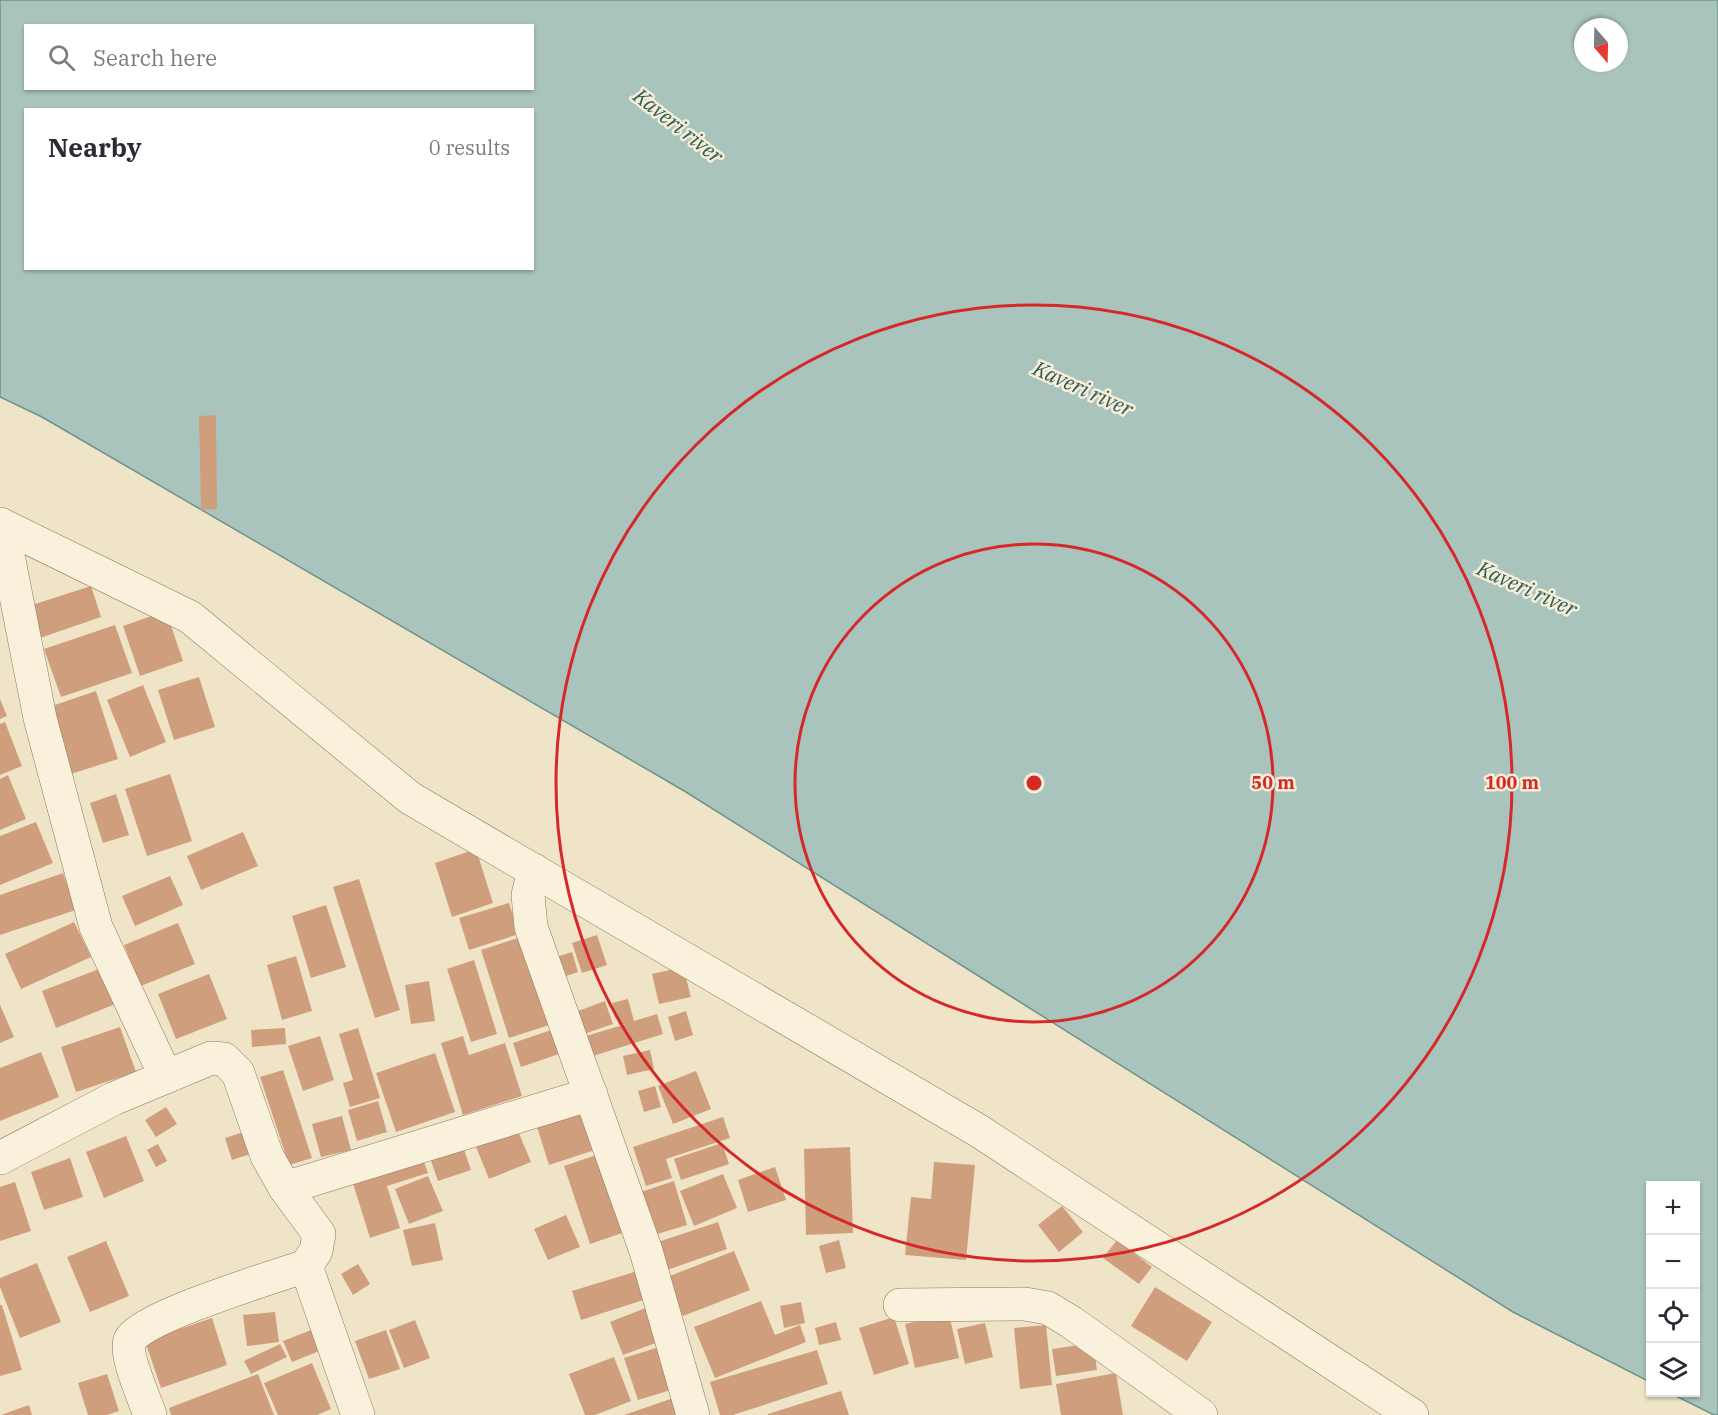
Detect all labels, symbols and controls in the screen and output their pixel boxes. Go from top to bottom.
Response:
north arrow [1574,18,1628,72]
search box [24,24,534,90]
icon: search [45,41,78,74]
text: Search here [93,43,217,72]
water label: Kaveri river [627,81,730,170]
text: Nearby [48,130,142,164]
text: 0 results [429,134,510,161]
water label: Kaveri river [1028,353,1138,423]
water label: Kaveri river [1472,553,1582,623]
text: 50 m [1251,771,1295,794]
text: 100 m [1485,771,1540,794]
centre of rings [1024,773,1044,793]
map controls [1646,1181,1700,1397]
button: + [1646,1181,1700,1235]
button: − [1646,1235,1700,1289]
button: locate [1646,1289,1700,1343]
button: layers [1646,1343,1700,1397]

